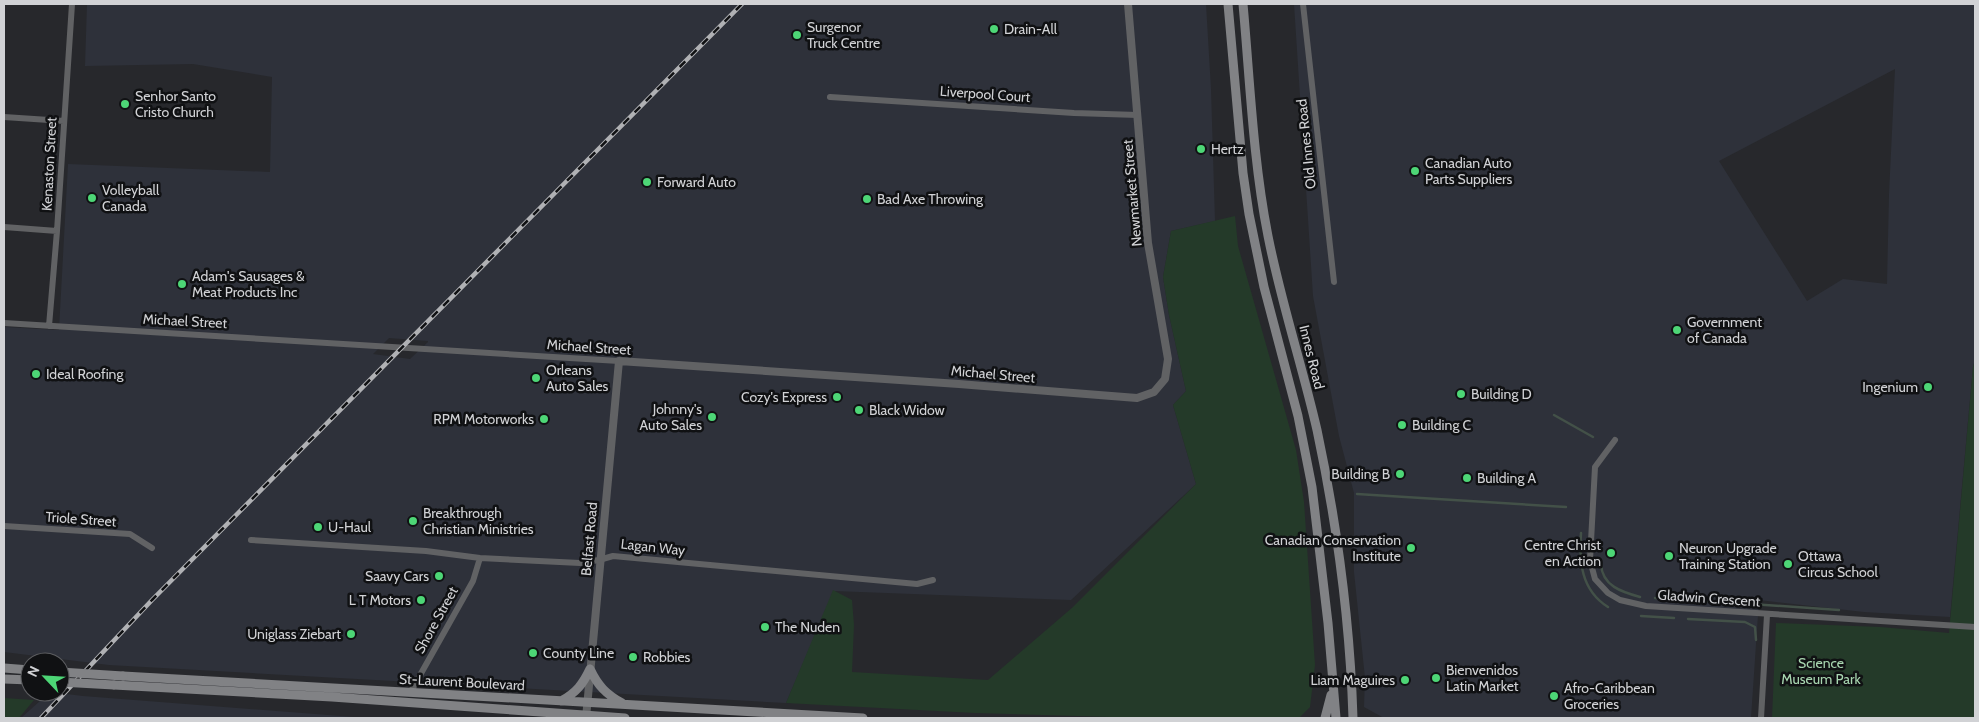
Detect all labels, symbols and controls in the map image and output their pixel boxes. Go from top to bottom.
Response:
place label: Surgenor Truck Centre [807,18,880,52]
place label: Drain-All [1004,20,1058,38]
marker: Drain-All [988,23,1000,35]
marker: Surgenor Truck Centre [791,29,803,41]
street label: Liverpool Court [939,82,1031,106]
place label: Senhor Santo Cristo Church [135,87,216,121]
marker: Senhor Santo Cristo Church [119,98,131,110]
street label: Old Innes Road [1292,98,1320,190]
street label: Kenaston Street [38,116,60,212]
street label: Newmarket Street [1118,138,1146,247]
place label: Hertz [1211,140,1244,158]
marker: Hertz [1195,143,1207,155]
place label: Canadian Auto Parts Suppliers [1425,154,1513,188]
marker: Canadian Auto Parts Suppliers [1409,165,1421,177]
place label: Forward Auto [657,173,736,191]
marker: Forward Auto [641,176,653,188]
place label: Volleyball Canada [102,181,160,215]
place label: Bad Axe Throwing [877,190,984,208]
marker: Volleyball Canada [86,192,98,204]
marker: Bad Axe Throwing [861,193,873,205]
place label: Adam's Sausages & Meat Products Inc [192,267,305,301]
marker: Adam's Sausages & Meat Products Inc [176,278,188,290]
street label: Michael Street [142,310,228,332]
place label: Government of Canada [1687,313,1762,347]
street label: Innes Road [1295,323,1329,391]
marker: Government of Canada [1671,324,1683,336]
street label: Michael Street [546,335,632,359]
place label: Orleans Auto Sales [546,361,609,395]
street label: Michael Street [950,361,1036,387]
place label: Ideal Roofing [46,365,124,383]
marker: Ideal Roofing [30,368,42,380]
marker: Orleans Auto Sales [530,372,542,384]
place label: Ingenium [1862,378,1918,396]
marker: Ingenium [1922,381,1934,393]
place label: Building D [1471,385,1532,403]
place label: Cozy's Express [741,388,827,406]
marker: Building D [1455,388,1467,400]
marker: Cozy's Express [831,391,843,403]
place label: Johnny's Auto Sales [640,400,702,434]
place label: Black Widow [869,401,945,419]
marker: Black Widow [853,404,865,416]
place label: RPM Motorworks [433,410,534,428]
marker: Johnny's Auto Sales [706,411,718,423]
marker: RPM Motorworks [538,413,550,425]
place label: Building C [1412,416,1472,434]
marker: Building C [1396,419,1408,431]
place label: Building B [1331,465,1390,483]
marker: Building B [1394,468,1406,480]
place label: Building A [1477,469,1537,487]
marker: Building A [1461,472,1473,484]
street label: Belfast Road [577,501,601,577]
place label: Breakthrough Christian Ministries [423,504,534,538]
street label: Triole Street [45,508,117,530]
marker: Breakthrough Christian Ministries [407,515,419,527]
place label: U-Haul [328,518,372,536]
marker: U-Haul [312,521,324,533]
place label: Canadian Conservation Institute [1265,531,1401,565]
street label: Lagan Way [620,535,686,559]
place label: Centre Christ en Action [1524,536,1601,570]
place label: Neuron Upgrade Training Station [1679,539,1777,573]
marker: Canadian Conservation Institute [1405,542,1417,554]
marker: Centre Christ en Action [1605,547,1617,559]
place label: Ottawa Circus School [1798,547,1878,581]
marker: Neuron Upgrade Training Station [1663,550,1675,562]
marker: Ottawa Circus School [1782,558,1794,570]
place label: Saavy Cars [365,567,429,585]
marker: Saavy Cars [433,570,445,582]
street label: Shore Street [410,583,462,657]
street label: Gladwin Crescent [1657,585,1761,611]
place label: L T Motors [349,591,411,609]
marker: L T Motors [415,594,427,606]
place label: The Nuden [775,618,840,636]
marker: The Nuden [759,621,771,633]
place label: Uniglass Ziebart [247,625,341,643]
marker: Uniglass Ziebart [345,628,357,640]
place label: County Line [543,644,614,662]
marker: County Line [527,647,539,659]
place label: Robbies [643,648,691,666]
marker: Robbies [627,651,639,663]
north arrow [20,652,70,702]
park label: Science Museum Park [1781,654,1861,688]
place label: Bienvenidos Latin Market [1446,661,1519,695]
text: N [23,663,43,680]
street label: St-Laurent Boulevard [399,670,525,694]
place label: Liam Maguires [1310,671,1395,689]
marker: Bienvenidos Latin Market [1430,672,1442,684]
marker: Liam Maguires [1399,674,1411,686]
place label: Afro-Caribbean Groceries [1564,679,1655,713]
marker: Afro-Caribbean Groceries [1548,690,1560,702]

